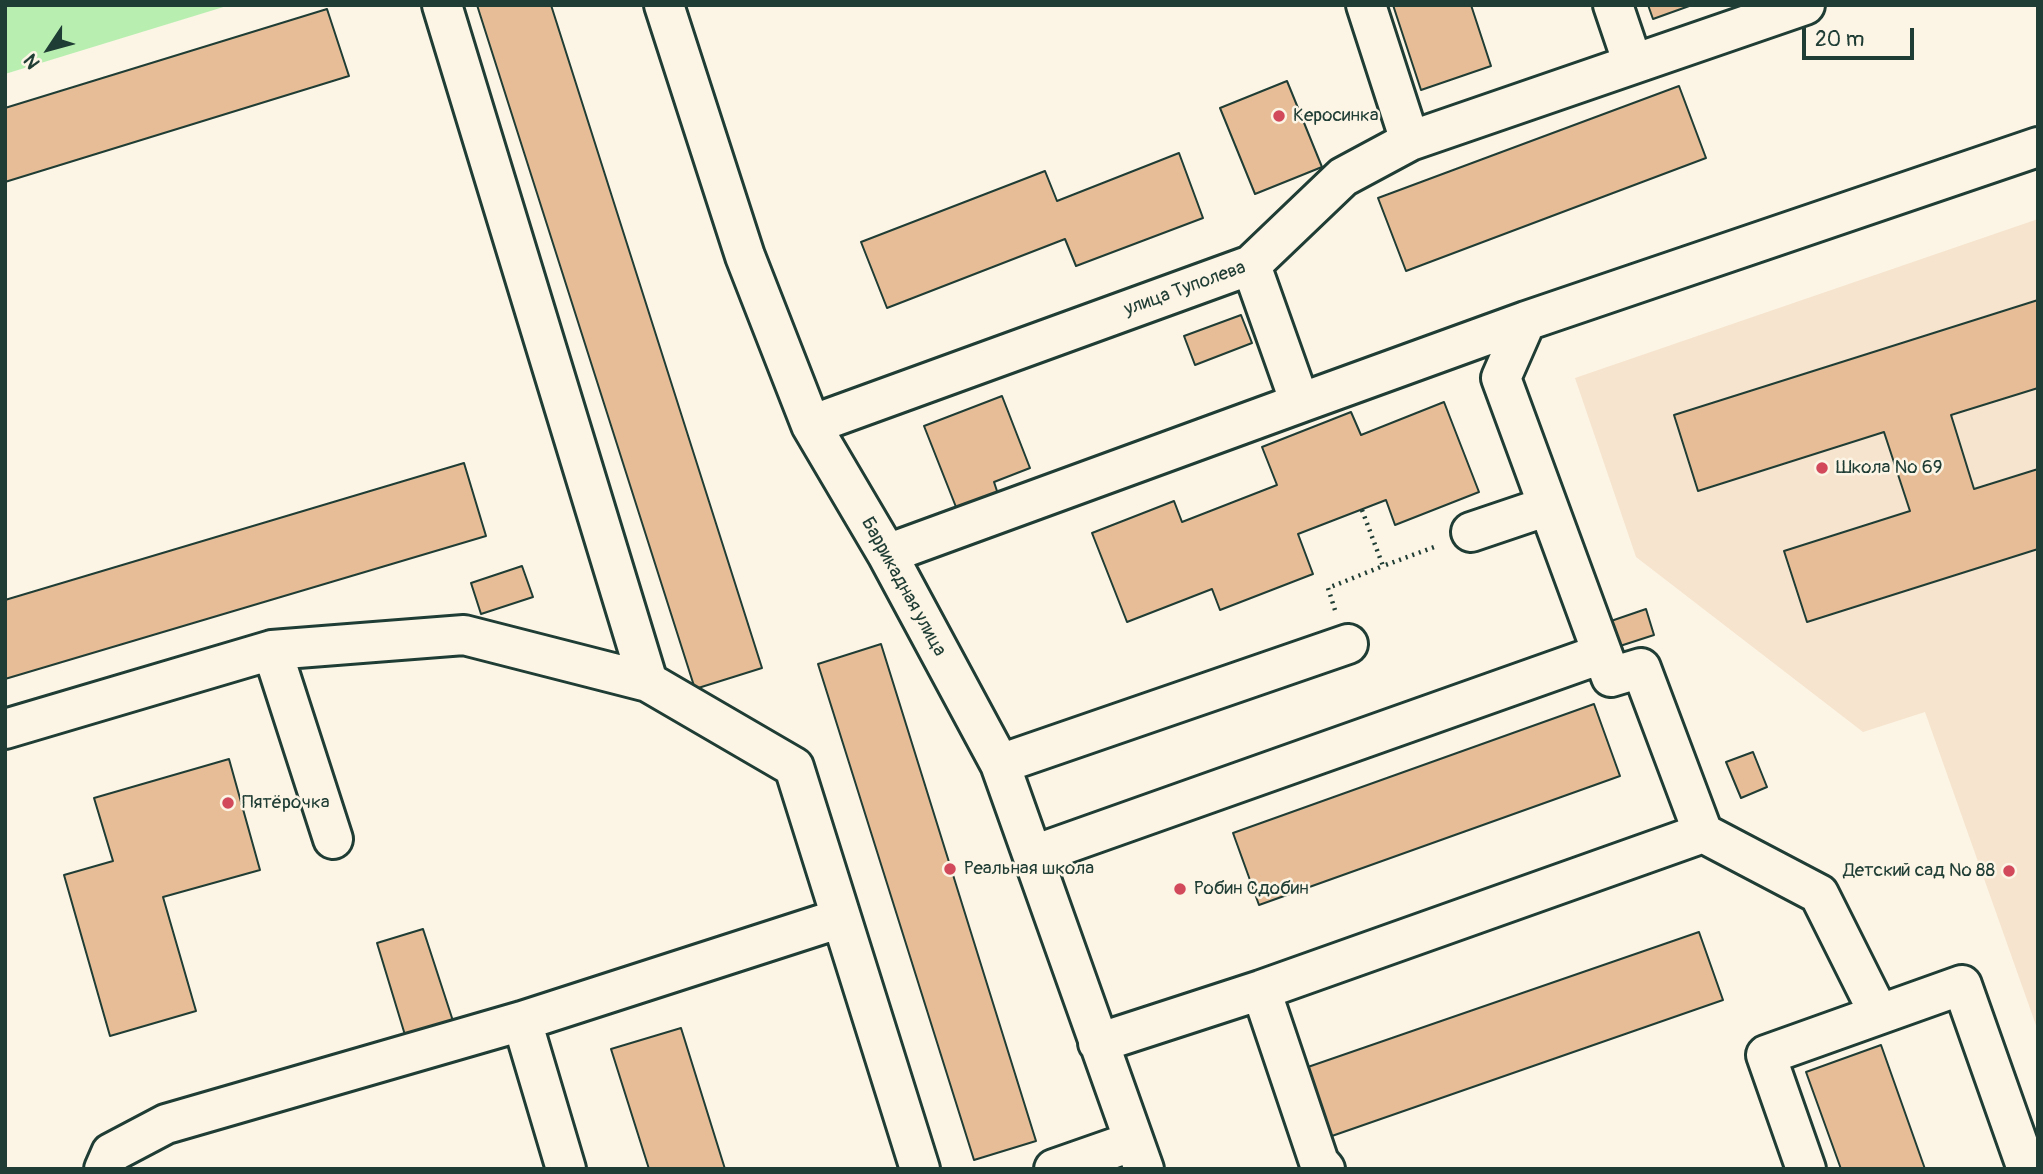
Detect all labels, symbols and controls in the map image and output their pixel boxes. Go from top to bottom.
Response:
north arrow [14,14,84,84]
scale bar [1805,14,1917,58]
text: 20 m [1815,26,1864,53]
text: N [19,49,46,74]
place label: Керосинка [1293,105,1379,127]
marker: Керосинка [1271,108,1287,124]
street label: улица Туполева [1121,256,1249,322]
place label: Школа № 69 [1836,457,1943,479]
marker: Школа № 69 [1814,460,1830,476]
street label: Баррикадная улица [855,514,951,660]
place label: Пятёрочка [242,792,330,814]
marker: Пятёрочка [220,795,236,811]
place label: Реальная школа [964,858,1094,880]
place label: Детский сад № 88 [1843,860,1995,882]
marker: Реальная школа [942,861,958,877]
marker: Детский сад № 88 [2001,863,2017,879]
place label: Робин Сдобин [1194,878,1309,900]
marker: Робин Сдобин [1172,881,1188,897]

